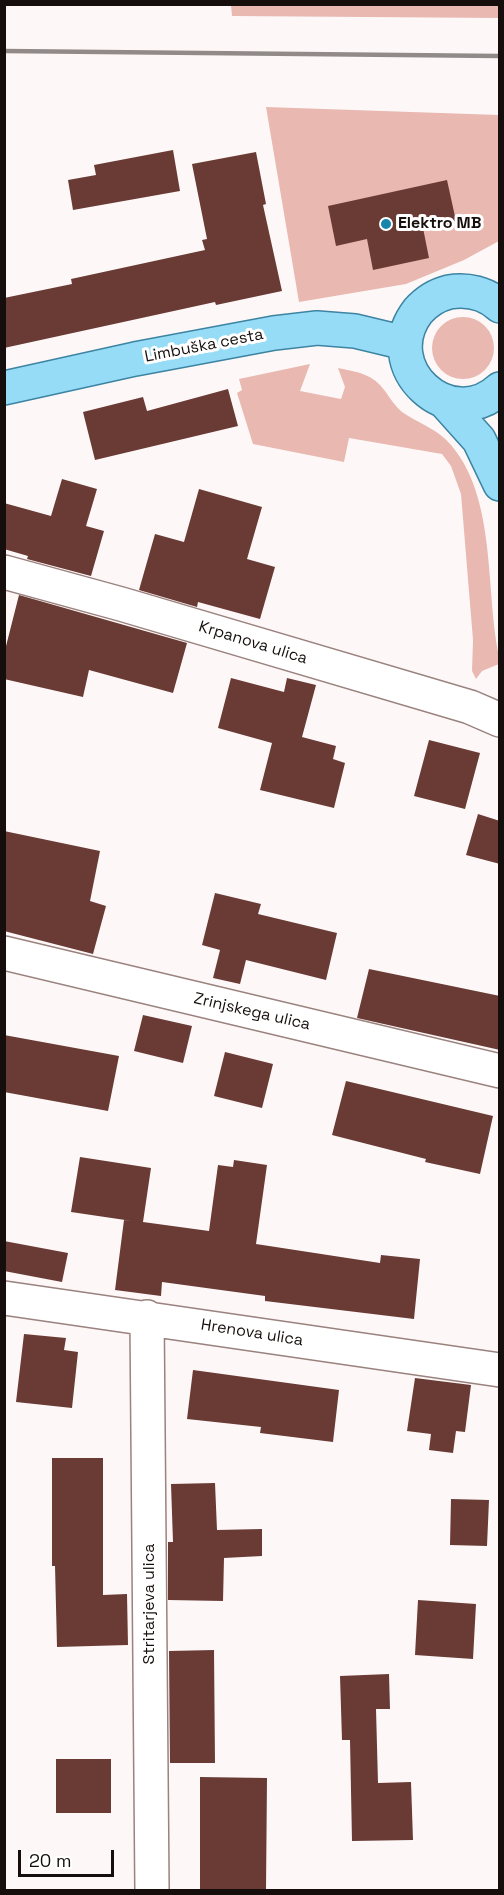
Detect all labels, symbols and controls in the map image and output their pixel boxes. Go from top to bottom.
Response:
place label: Elektro MB [398,214,481,234]
marker: Elektro MB [379,217,393,231]
street label: Limbuška cesta [143,325,265,367]
street label: Krpanova ulica [196,617,310,669]
street label: Zrinjskega ulica [192,989,312,1035]
street label: Hrenova ulica [200,1315,304,1351]
street label: Stritarjeva ulica [140,1544,160,1664]
scale bar [21,1838,117,1876]
text: 20 m [29,1849,72,1872]

